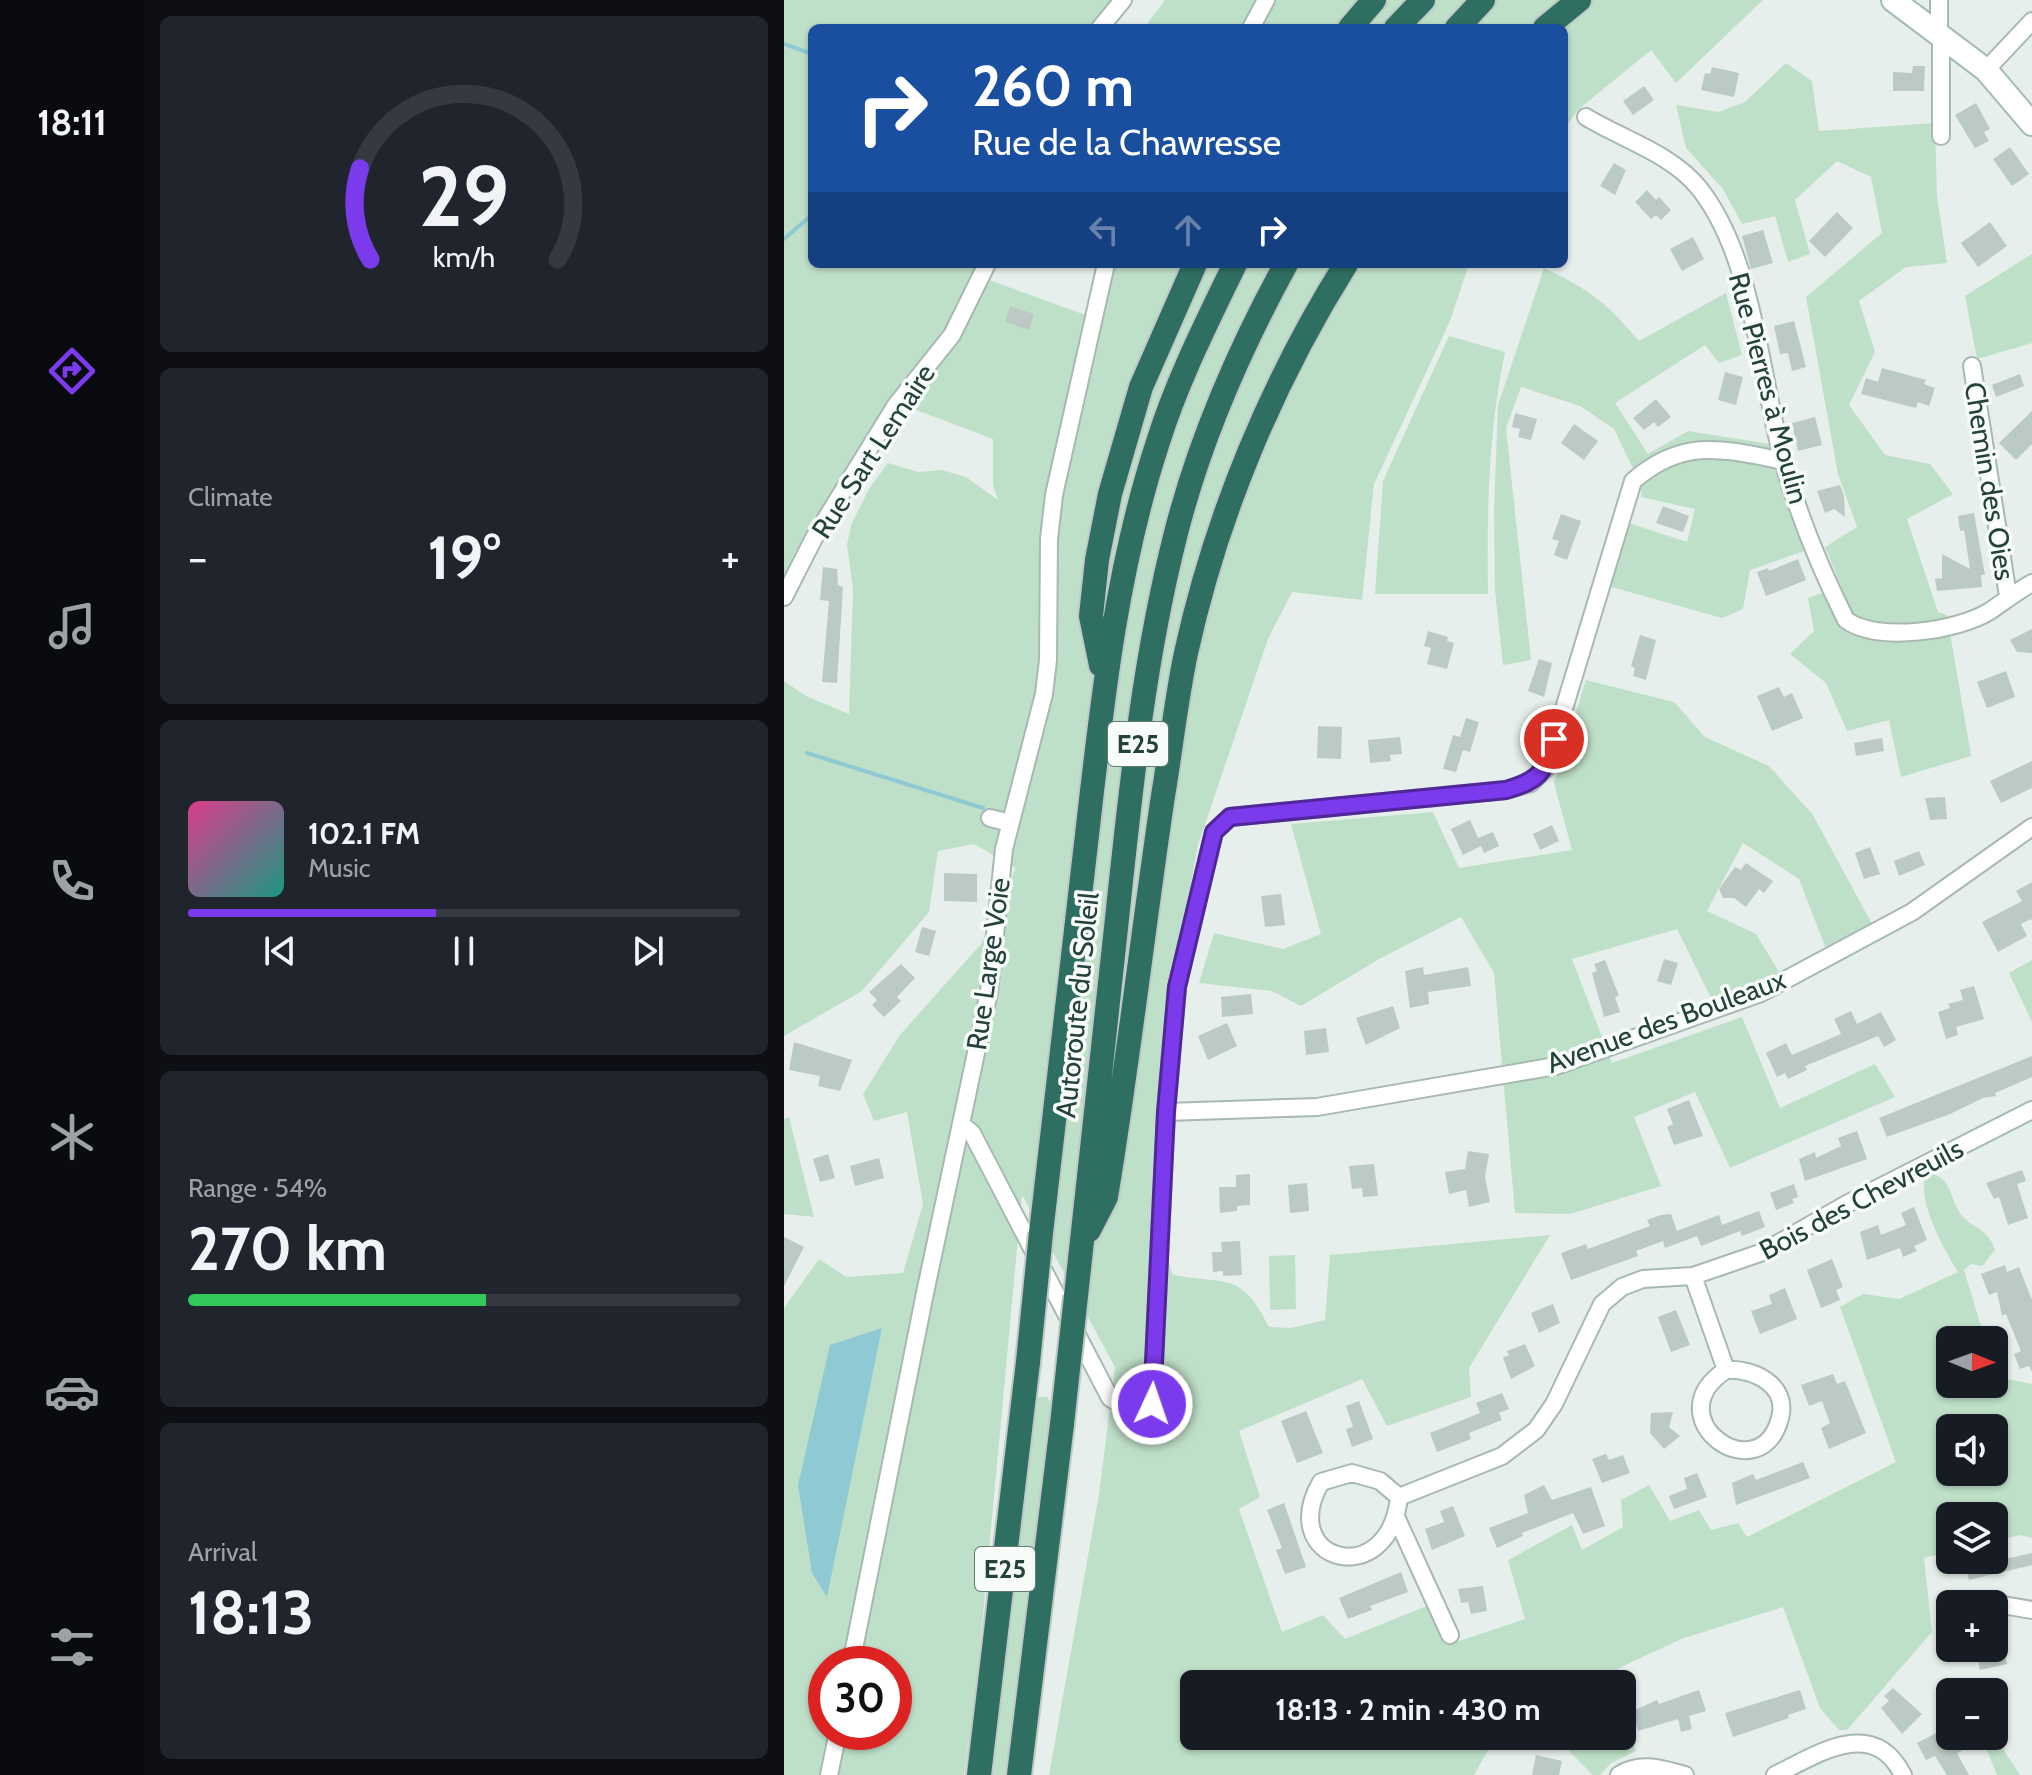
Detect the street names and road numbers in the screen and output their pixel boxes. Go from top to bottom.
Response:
street label: Rue Pierres à Moulin [1722,269,1816,507]
street label: Rue Sart Lemaire [804,357,942,545]
street label: Chemin des Oies [1958,379,2022,583]
road number: E25 [1108,722,1168,766]
street label: Rue Large Voie [959,876,1017,1052]
street label: Autoroute du Soleil [1048,890,1106,1119]
street label: Avenue des Bouleaux [1542,962,1790,1080]
street label: Bois des Chevreuils [1753,1131,1969,1267]
road number: E25 [975,1547,1035,1591]

